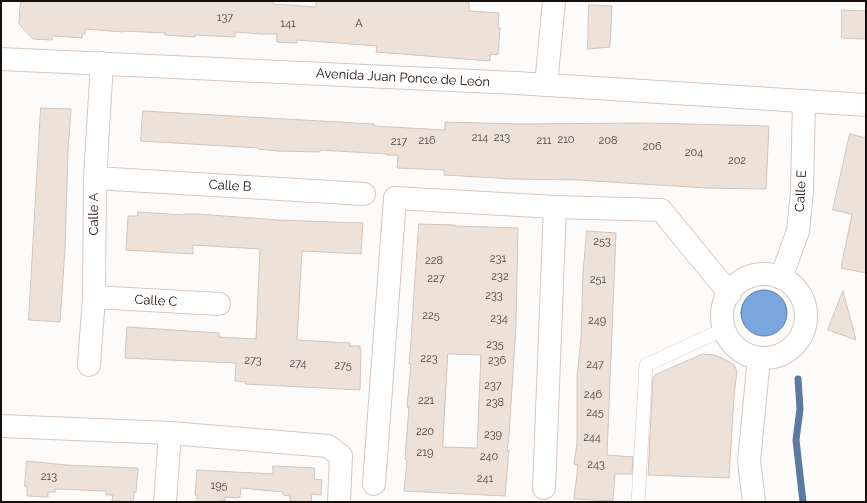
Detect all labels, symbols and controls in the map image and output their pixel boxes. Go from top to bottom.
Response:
house number: 137 [217,11,233,25]
house number: 141 [280,17,296,31]
house number: A [355,17,363,31]
street label: Avenida Juan Ponce de León [316,66,490,90]
house number: 214 [472,131,488,145]
house number: 213 [494,131,510,145]
house number: 210 [557,133,575,147]
house number: 216 [418,134,436,148]
house number: 211 [536,134,552,148]
house number: 208 [599,134,617,148]
house number: 217 [391,135,407,149]
house number: 206 [642,140,662,154]
house number: 204 [685,146,703,160]
house number: 202 [728,154,746,168]
street label: Calle E [792,170,810,212]
street label: Calle B [208,177,252,195]
street label: Calle A [86,193,102,235]
house number: 253 [593,235,611,249]
house number: 231 [490,252,506,266]
house number: 228 [425,254,443,268]
house number: 232 [491,270,509,284]
house number: 227 [427,272,445,286]
house number: 251 [590,273,606,287]
house number: 233 [485,289,503,303]
street label: Calle C [134,292,178,310]
house number: 225 [422,309,440,323]
house number: 234 [490,312,508,326]
house number: 249 [588,314,606,328]
house number: 235 [486,338,504,352]
house number: 223 [420,352,438,366]
house number: 273 [244,354,262,368]
house number: 236 [488,354,506,368]
house number: 274 [289,357,307,371]
house number: 247 [586,358,604,372]
house number: 275 [334,359,352,373]
house number: 237 [484,379,502,393]
house number: 246 [584,388,602,402]
house number: 221 [418,394,434,408]
house number: 238 [486,396,504,410]
house number: 245 [586,406,604,420]
house number: 220 [416,425,434,439]
house number: 239 [484,428,502,442]
house number: 244 [583,431,601,445]
house number: 219 [417,446,433,460]
house number: 240 [480,450,498,464]
house number: 243 [587,458,605,472]
house number: 213 [41,470,57,484]
house number: 241 [477,472,493,486]
house number: 195 [210,479,228,493]

